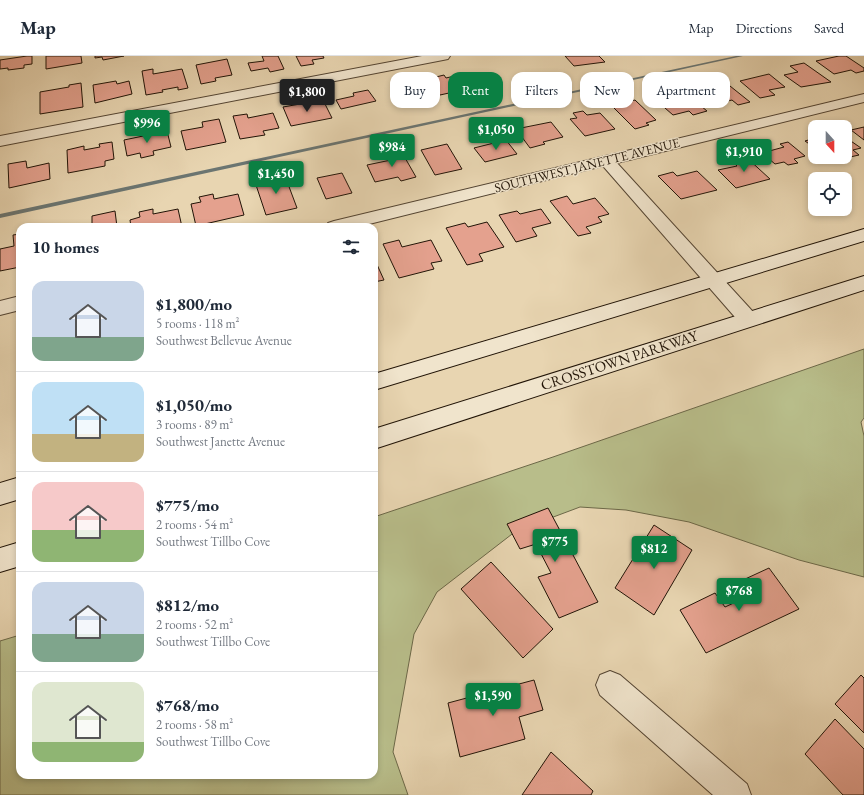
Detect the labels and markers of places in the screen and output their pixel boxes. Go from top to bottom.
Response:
pin: $1,800 [274,79,340,113]
pin: $996 [123,110,171,144]
pin: $1,050 [463,117,529,151]
pin: $984 [368,134,416,168]
pin: $1,910 [711,139,777,173]
pin: $1,450 [243,161,309,195]
pin: $775 [531,529,579,563]
pin: $812 [630,536,678,570]
pin: $768 [715,578,763,612]
pin: $1,590 [460,683,526,717]

